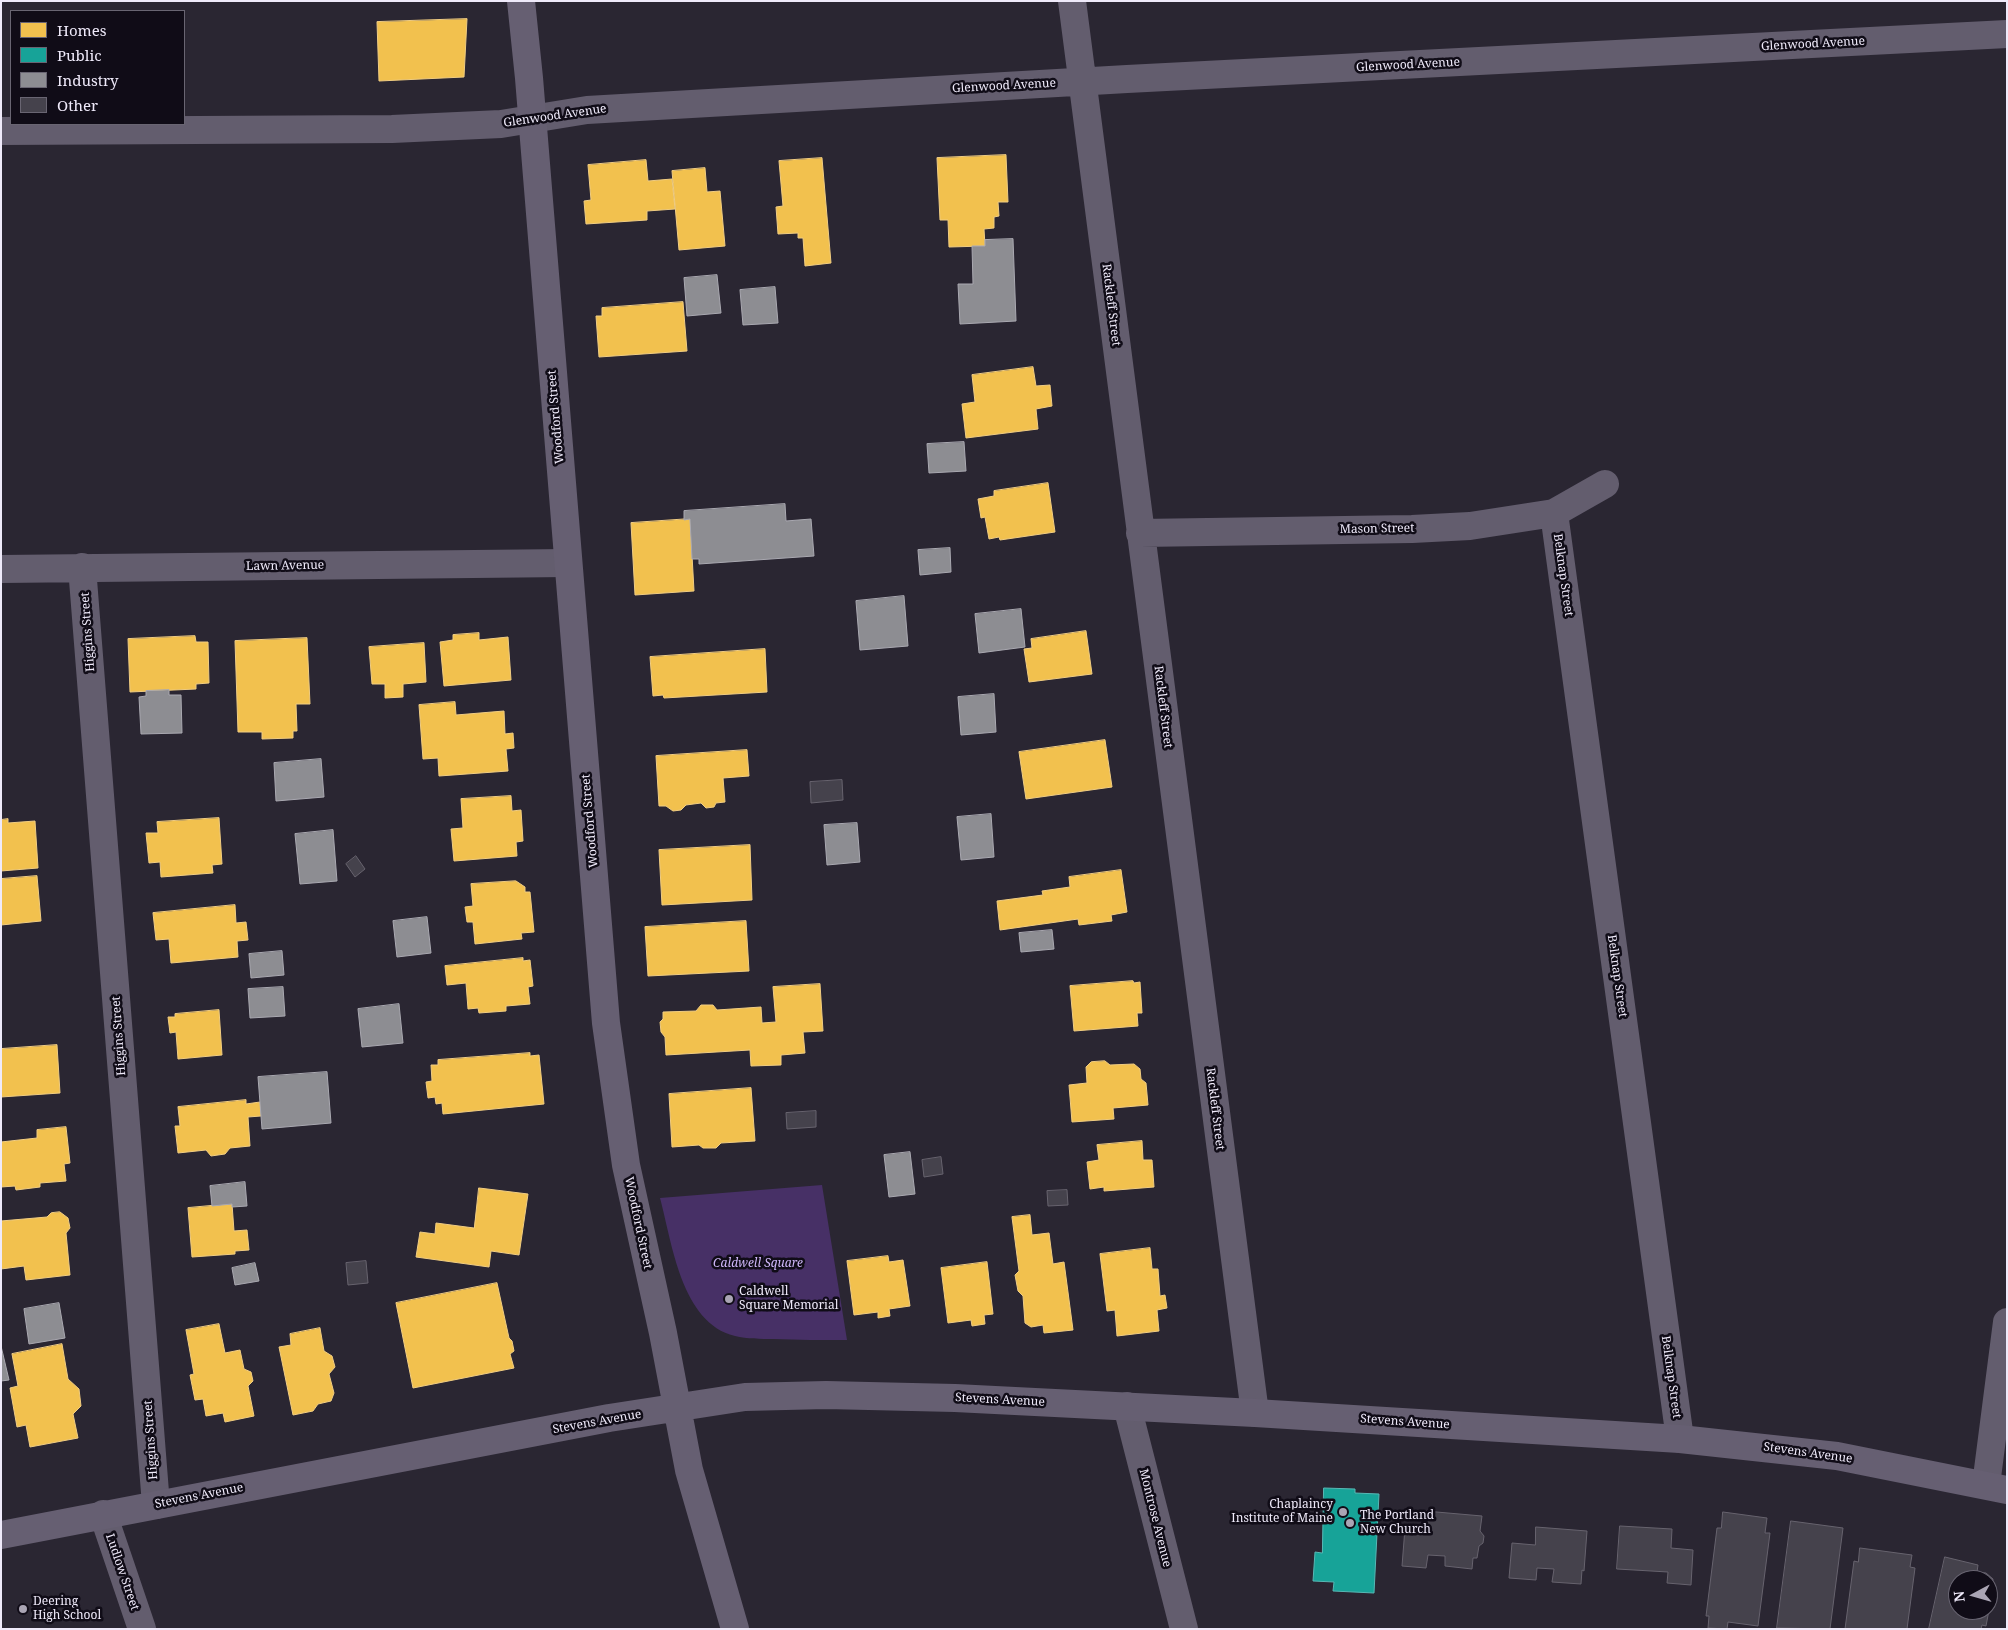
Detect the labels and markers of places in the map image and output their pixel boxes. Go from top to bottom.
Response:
place label: Caldwell Square Memorial [739,1285,838,1313]
marker: Caldwell Square Memorial [723,1293,735,1305]
place label: Chaplaincy Institute of Maine [1231,1498,1333,1526]
marker: Chaplaincy Institute of Maine [1337,1506,1349,1518]
place label: The Portland New Church [1360,1509,1434,1537]
marker: The Portland New Church [1344,1517,1356,1529]
place label: Deering High School [33,1595,101,1623]
marker: Deering High School [17,1603,29,1615]

